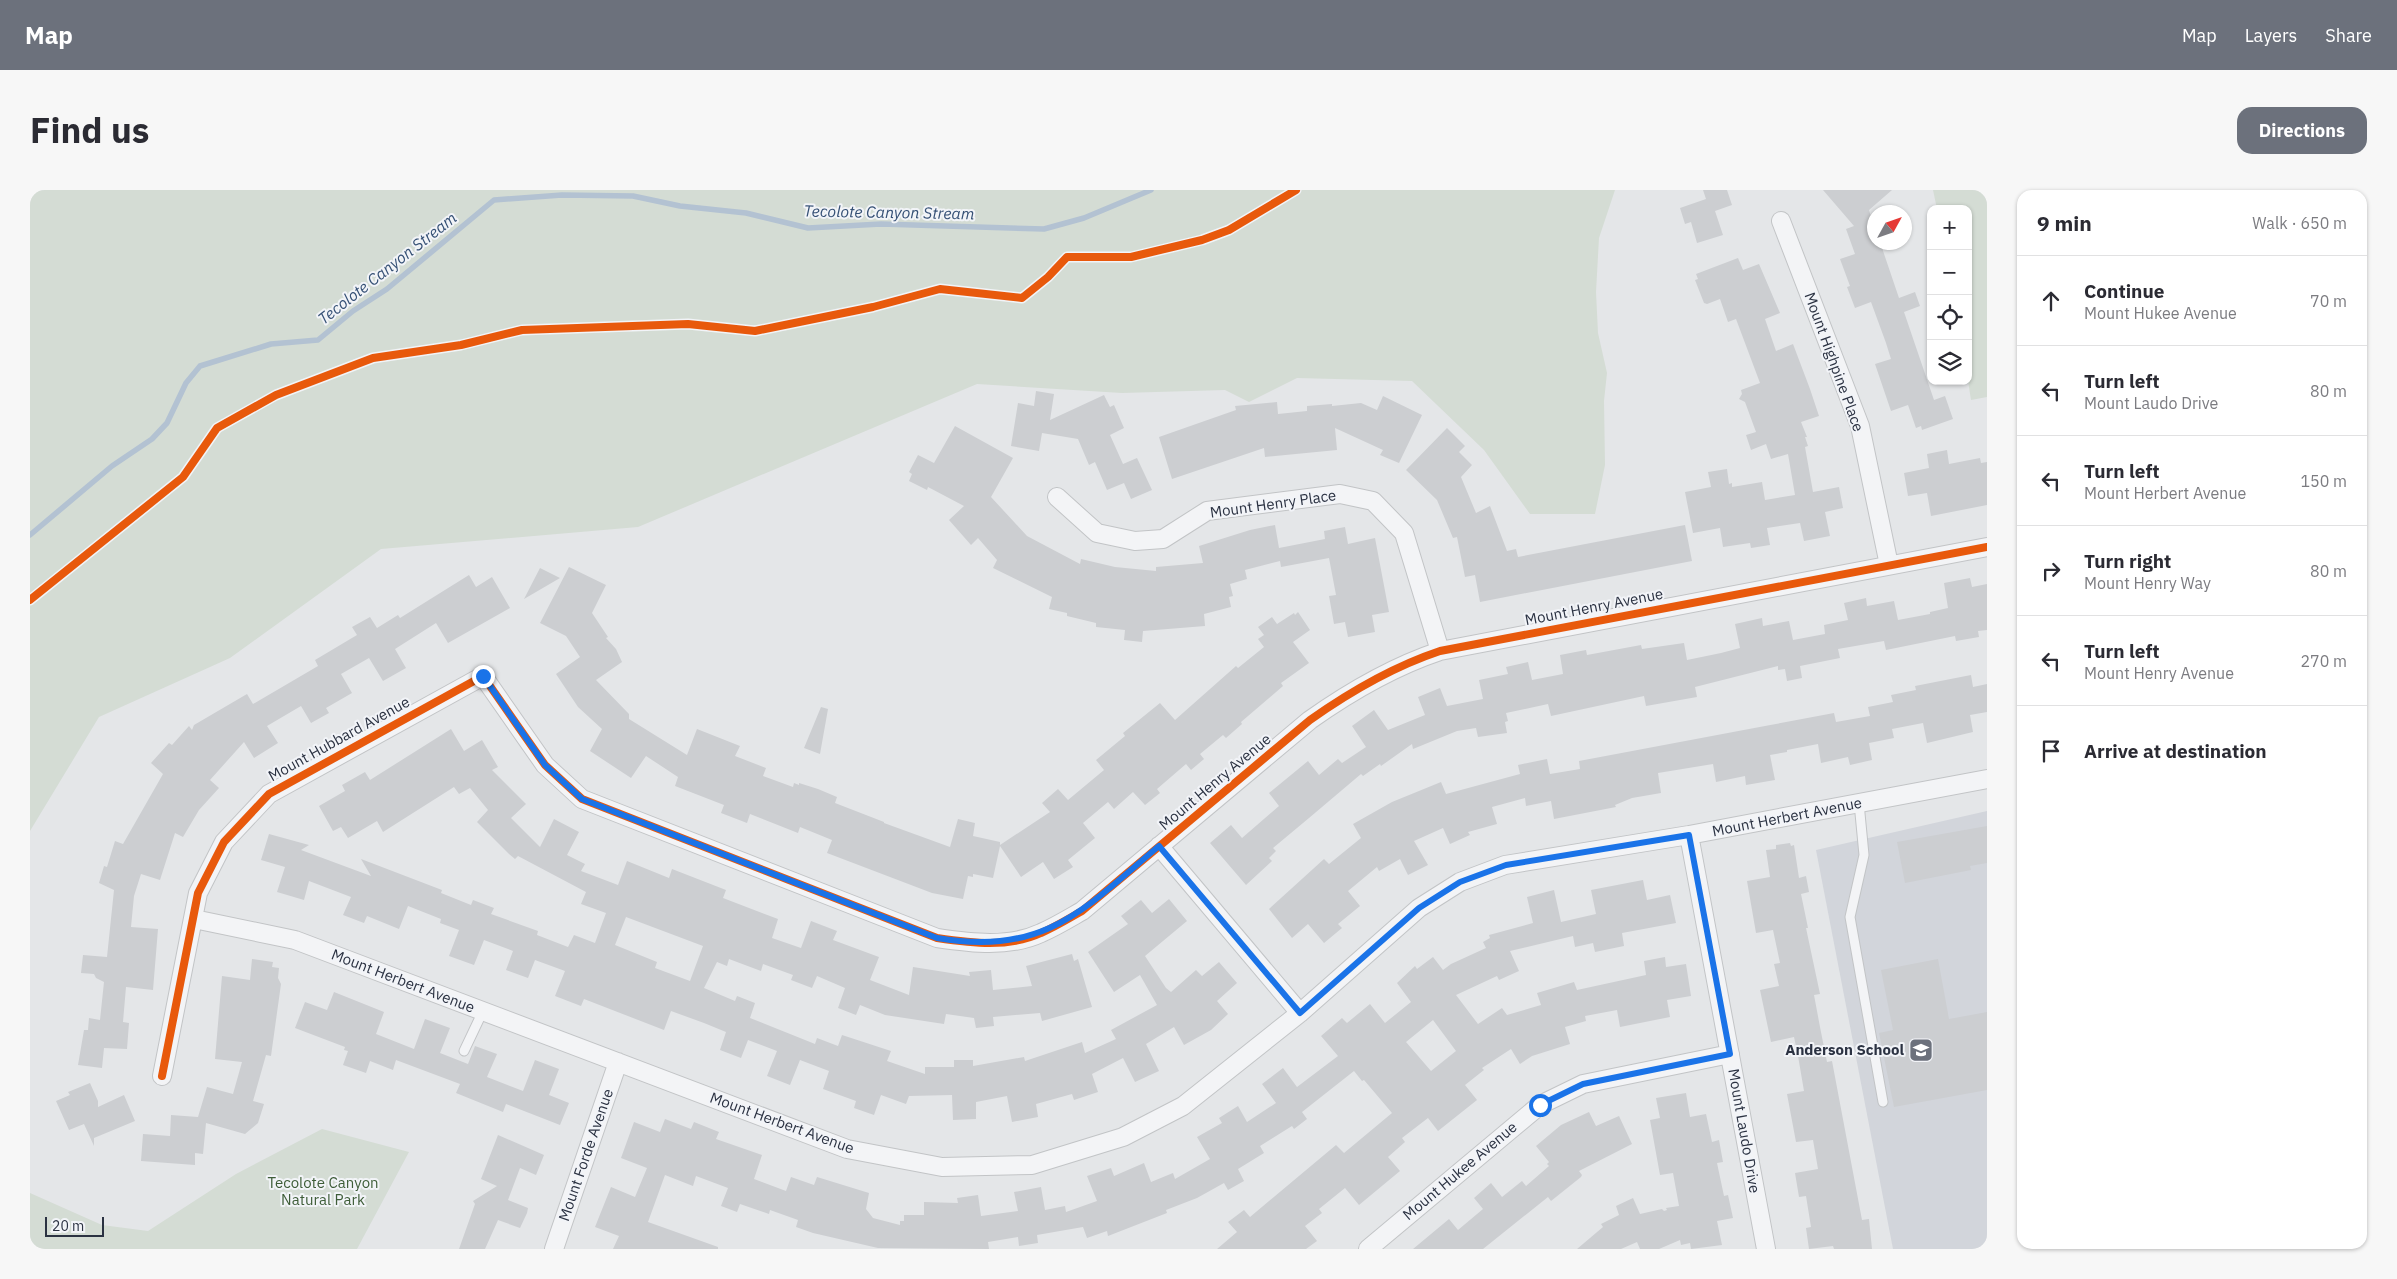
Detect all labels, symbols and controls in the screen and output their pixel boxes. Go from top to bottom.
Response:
text: Map [25,19,73,51]
text: Map [2182,24,2217,47]
text: Layers [2245,24,2297,47]
text: Share [2325,24,2372,47]
text: Find us [30,107,149,153]
button: Directions [2237,107,2367,154]
water label: Tecolote Canyon Stream [804,201,974,223]
north arrow [1867,205,1912,250]
map controls [1927,205,1972,385]
button: + [1927,205,1972,250]
water label: Tecolote Canyon Stream [314,208,460,328]
text: 9 min [2037,209,2092,237]
text: Walk · 650 m [2252,213,2347,233]
button: − [1927,250,1972,295]
text: Continue [2084,279,2164,303]
icon: ahead [2037,287,2065,315]
street label: Mount Highpine Place [1800,290,1869,434]
text: 70 m [2310,291,2347,311]
button: locate [1927,295,1972,340]
text: Mount Hukee Avenue [2084,303,2237,323]
button: layers [1927,340,1972,385]
text: Turn left [2084,369,2160,393]
icon: left [2037,377,2065,405]
text: 80 m [2310,381,2347,401]
text: Mount Laudo Drive [2084,393,2218,413]
text: Turn left [2084,459,2160,483]
icon: left [2037,467,2065,495]
text: 150 m [2300,471,2347,491]
text: Mount Herbert Avenue [2084,483,2246,503]
street label: Mount Henry Place [1209,485,1337,522]
text: Turn right [2084,549,2171,573]
icon: right [2037,557,2065,585]
text: 80 m [2310,561,2347,581]
text: Mount Henry Way [2084,573,2211,593]
street label: Mount Henry Avenue [1523,584,1665,629]
text: Turn left [2084,639,2160,663]
icon: left [2037,647,2065,675]
text: 270 m [2300,651,2347,671]
text: Mount Henry Avenue [2084,663,2234,683]
route end [472,665,495,688]
street label: Mount Hubbard Avenue [265,692,413,785]
street label: Mount Henry Avenue [1155,729,1275,834]
icon: arrive [2037,737,2065,765]
text: Arrive at destination [2084,739,2267,763]
street label: Mount Herbert Avenue [1710,793,1863,840]
street label: Mount Herbert Avenue [329,944,478,1017]
school or university icon: Anderson School [1908,1037,1934,1063]
place label: Anderson School [1785,1040,1904,1059]
street label: Mount Laudo Drive [1724,1067,1765,1195]
street label: Mount Forde Avenue [554,1086,617,1224]
street label: Mount Herbert Avenue [707,1088,857,1157]
route start [1529,1094,1552,1117]
street label: Mount Hukee Avenue [1399,1117,1521,1224]
park label: Tecolote Canyon Natural Park [267,1173,379,1209]
scale bar [45,1214,104,1237]
text: 20 m [52,1217,84,1235]

